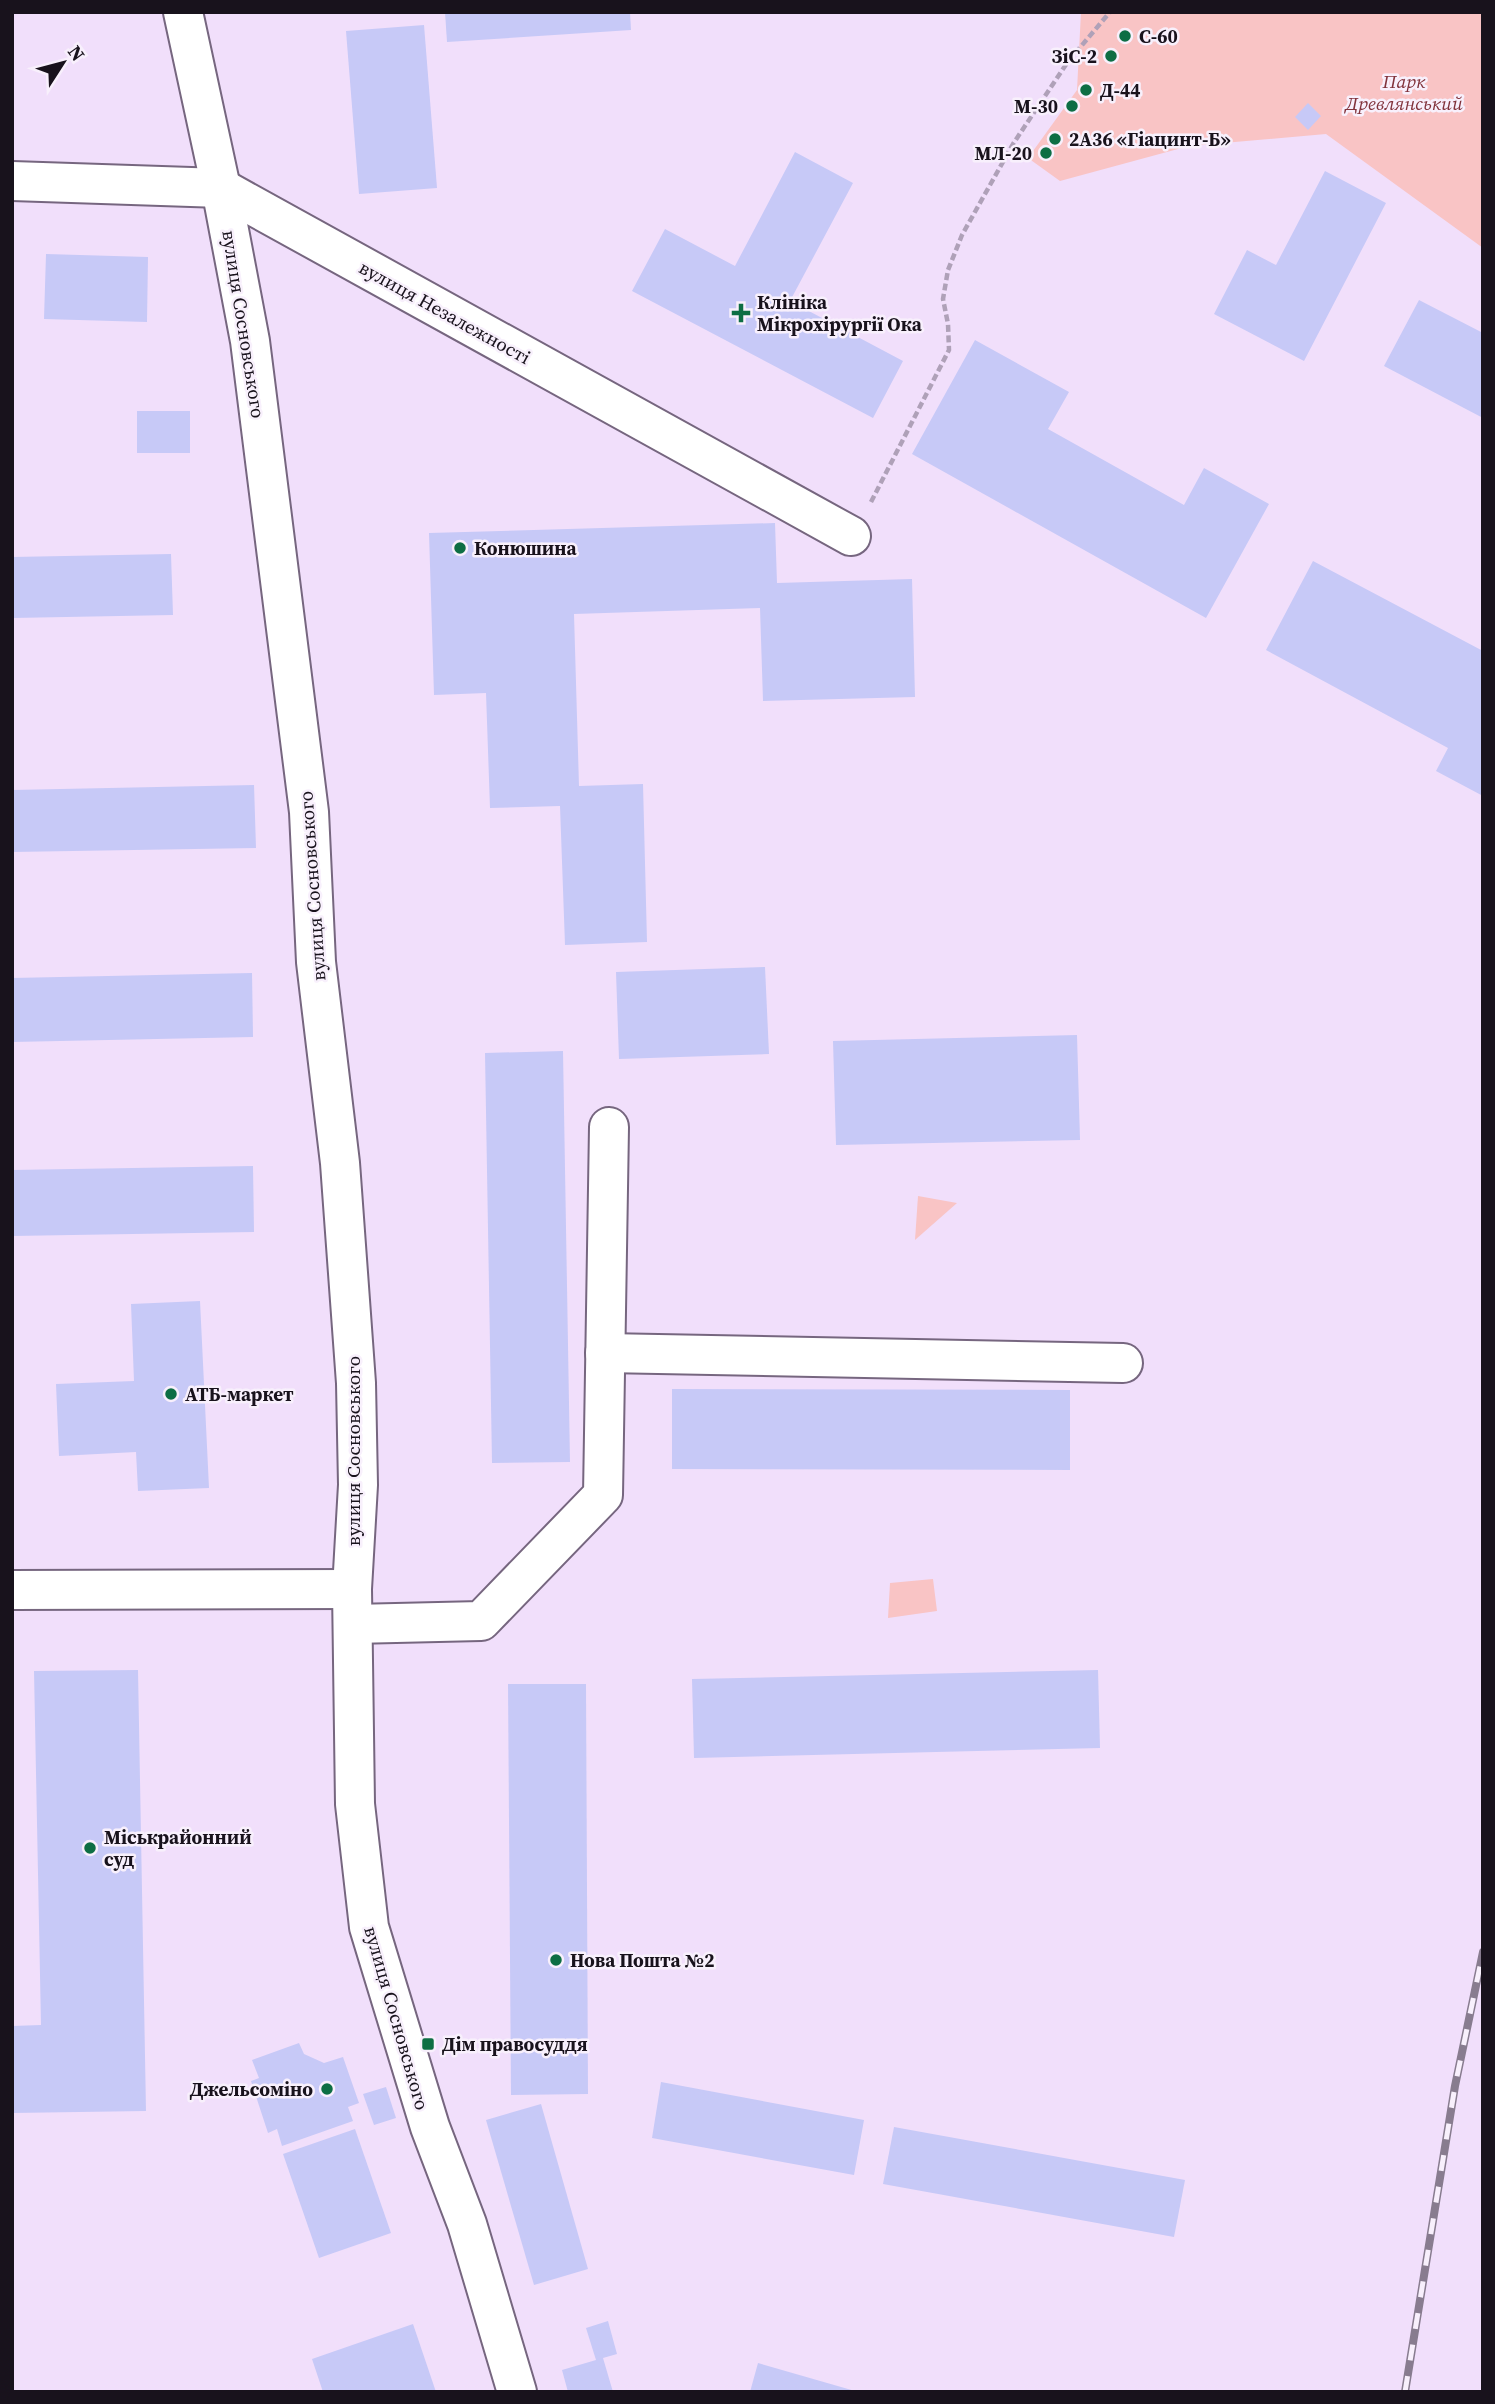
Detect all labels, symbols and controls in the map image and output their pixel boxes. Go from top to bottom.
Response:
place label: С-60 [1139,23,1178,49]
north arrow [28,28,98,98]
marker: С-60 [1117,28,1133,44]
text: N [62,40,91,66]
place label: ЗіС-2 [1052,43,1097,69]
marker: ЗіС-2 [1103,48,1119,64]
park label: Парк Древлянський [1343,68,1463,116]
place label: Д-44 [1100,77,1141,103]
marker: Д-44 [1078,82,1094,98]
place label: М-30 [1014,93,1058,119]
marker: М-30 [1064,98,1080,114]
place label: 2А36 «Гіацинт-Б» [1069,126,1231,152]
marker: 2А36 «Гіацинт-Б» [1047,131,1063,147]
place label: МЛ-20 [974,140,1032,166]
marker: МЛ-20 [1038,145,1054,161]
street label: вулиця Сосновського [216,228,272,420]
street label: вулиця Незалежності [355,254,536,370]
place label: Клініка Мікрохірургії Ока [757,289,923,337]
marker: Клініка Мікрохірургії Ока [731,303,751,323]
place label: Конюшина [474,535,578,561]
marker: Конюшина [452,540,468,556]
street label: вулиця Сосновського [292,790,332,982]
street label: вулиця Сосновського [340,1356,366,1546]
place label: АТБ-маркет [185,1381,294,1407]
marker: АТБ-маркет [163,1386,179,1402]
place label: Міськрайонний суд [104,1824,252,1872]
marker: Міськрайонний суд [82,1840,98,1856]
street label: вулиця Сосновського [358,1923,436,2113]
place label: Нова Пошта №2 [570,1947,715,1973]
marker: Нова Пошта №2 [548,1952,564,1968]
place label: Дім правосуддя [442,2031,588,2057]
marker: Дім правосуддя [420,2036,436,2052]
place label: Джельсоміно [190,2076,313,2102]
marker: Джельсоміно [319,2081,335,2097]

